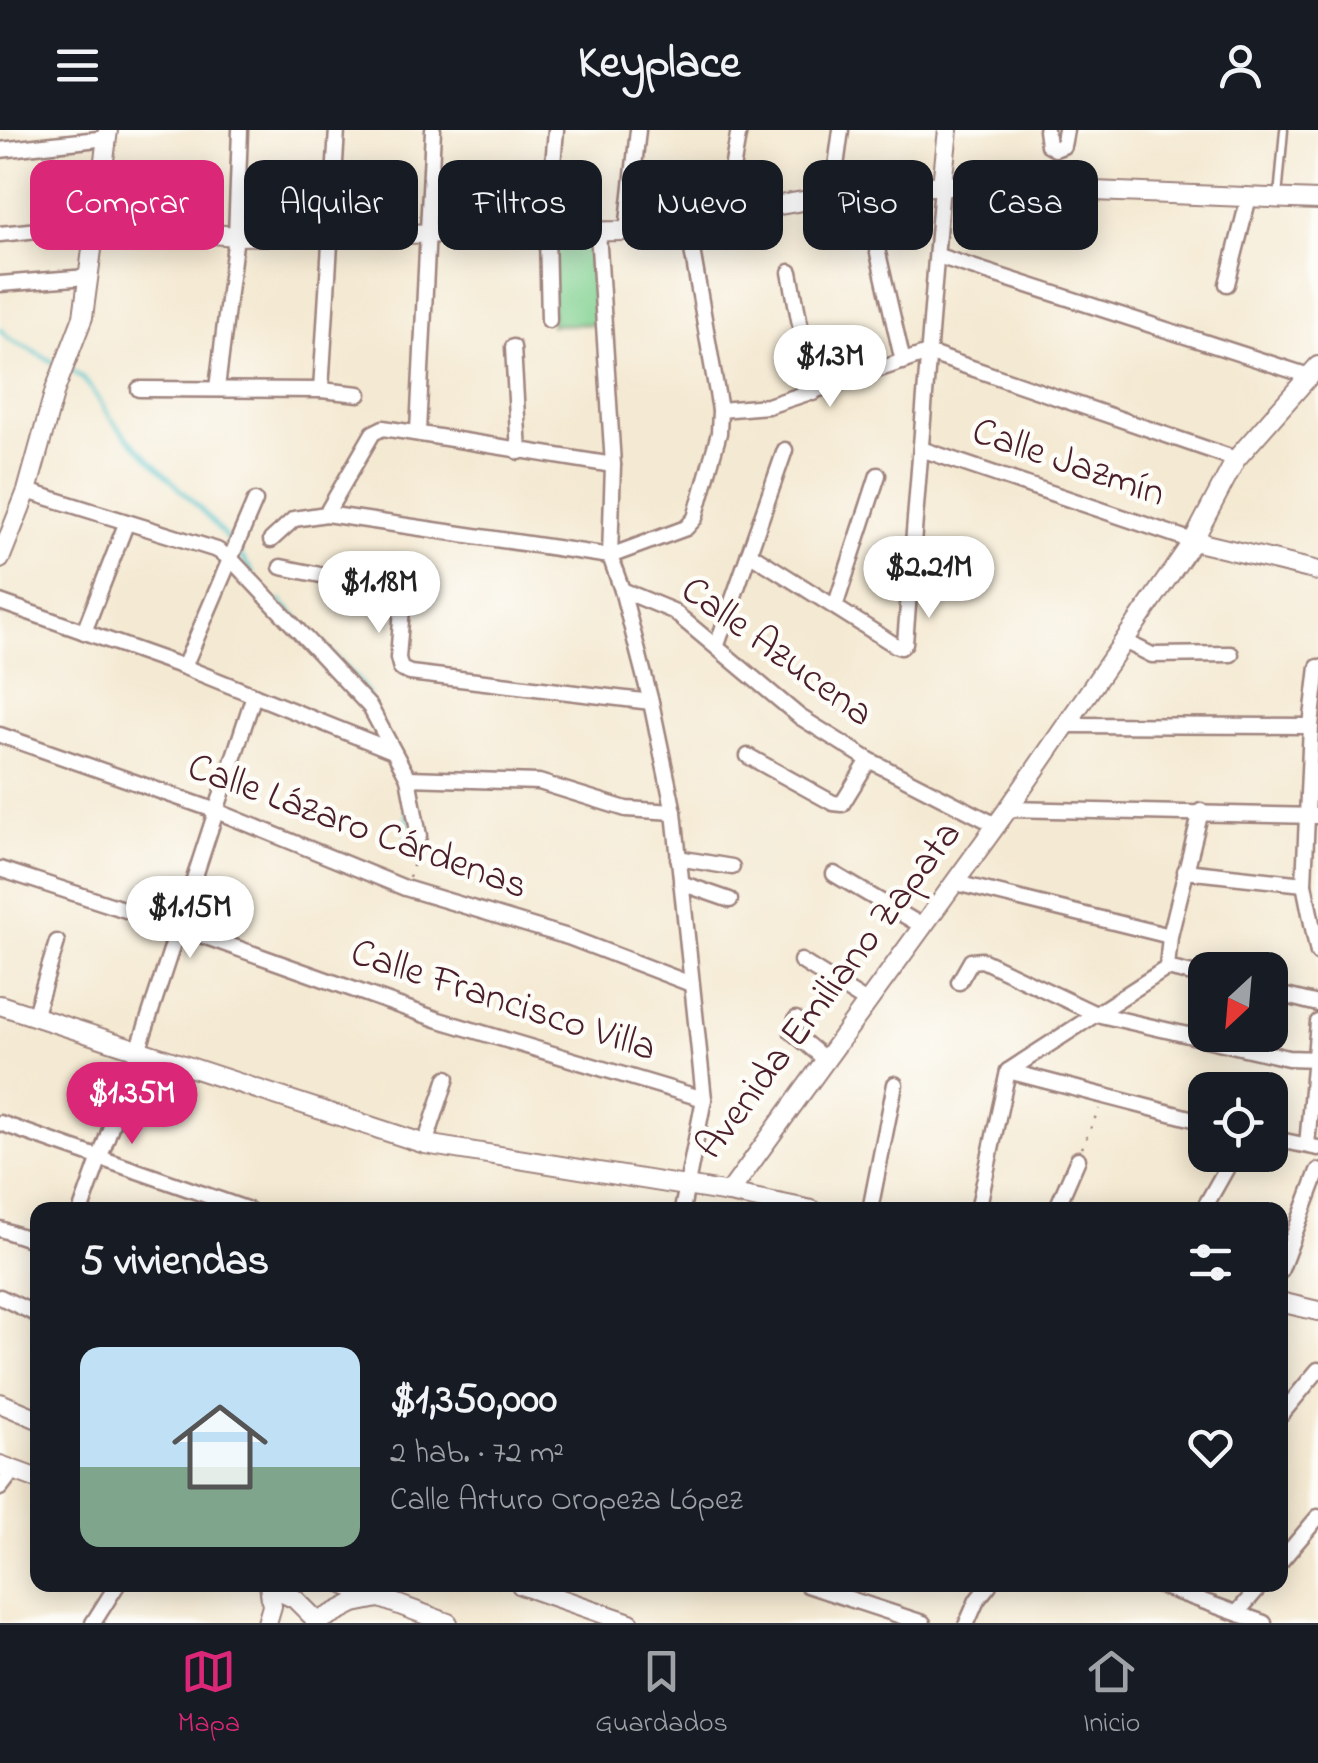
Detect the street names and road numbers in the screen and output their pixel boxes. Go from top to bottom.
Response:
street label: Calle Jazmín [963,403,1173,525]
street label: Calle Azucena [667,563,885,743]
street label: Calle Lázaro Cárdenas [179,739,535,917]
street label: Avenida Emiliano Zapata [683,809,977,1173]
street label: Calle Francisco Villa [343,925,663,1079]

